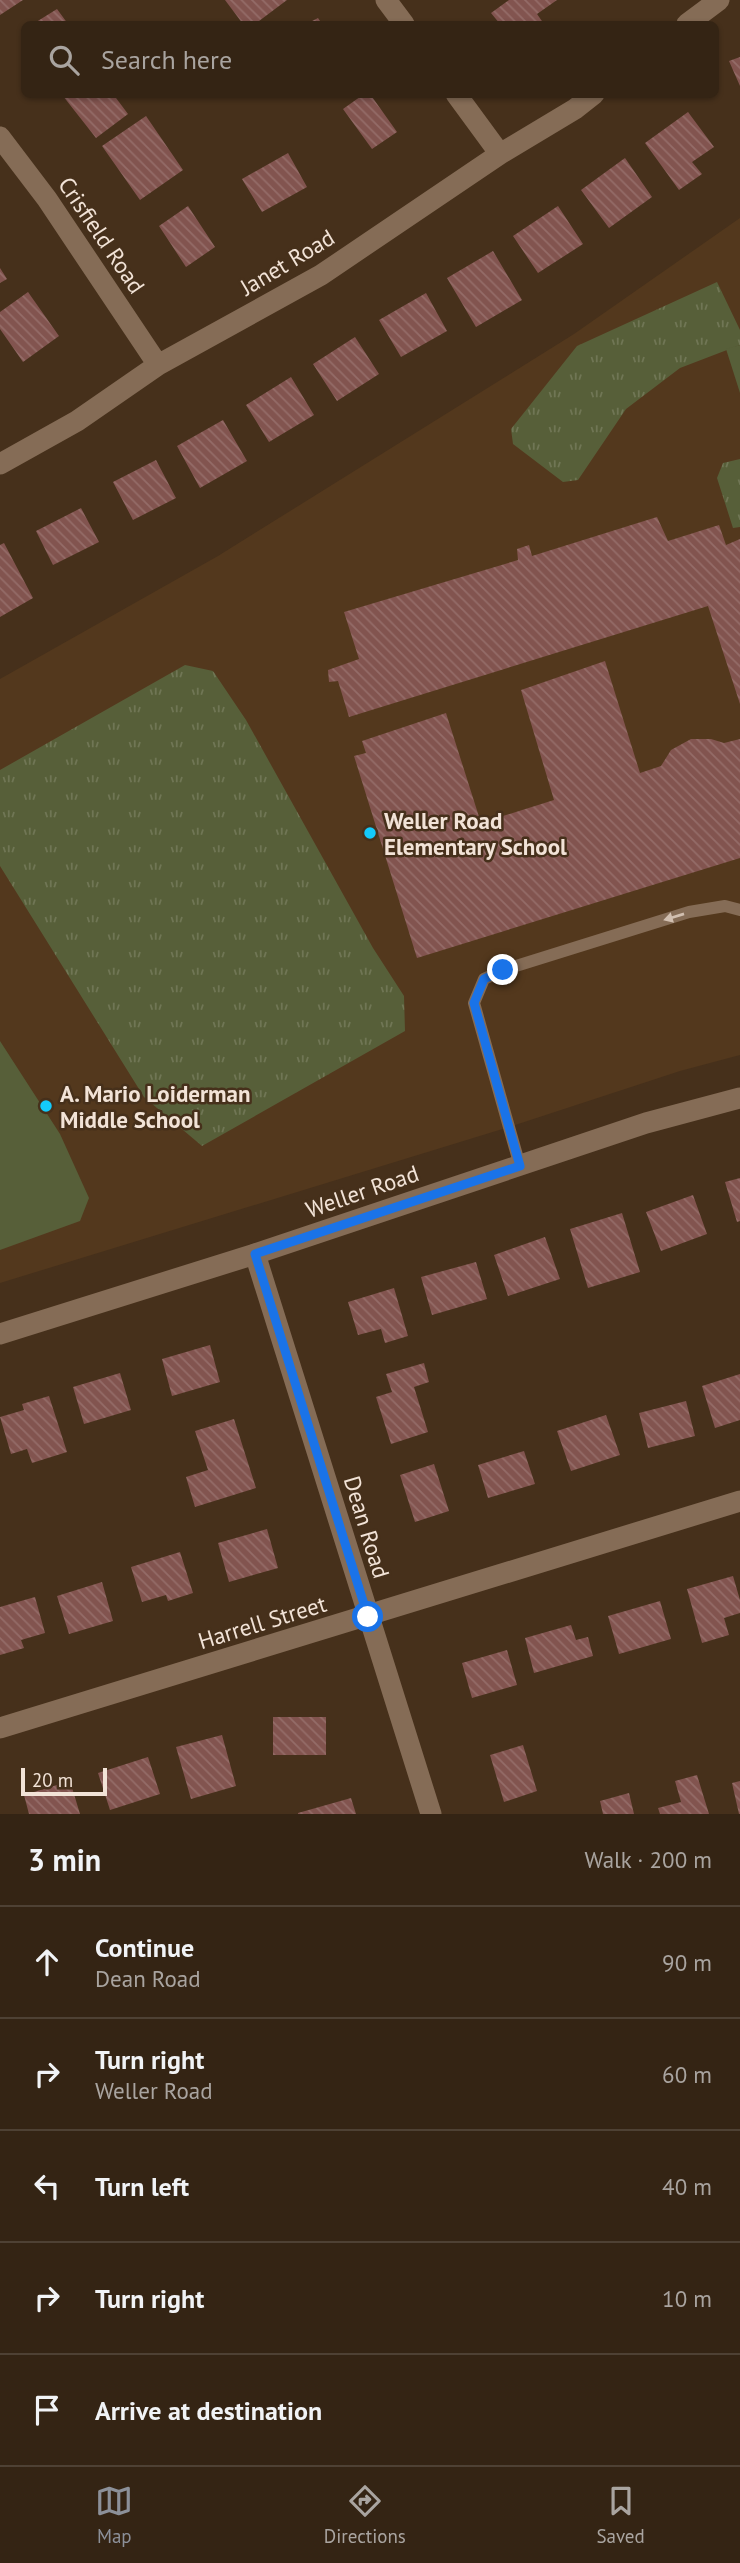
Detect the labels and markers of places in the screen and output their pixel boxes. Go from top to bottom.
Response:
place label: Weller Road Elementary School [384,806,567,861]
marker: Weller Road Elementary School [362,825,378,841]
place label: A. Mario Loiderman Middle School [60,1079,251,1134]
marker: A. Mario Loiderman Middle School [38,1098,54,1114]

